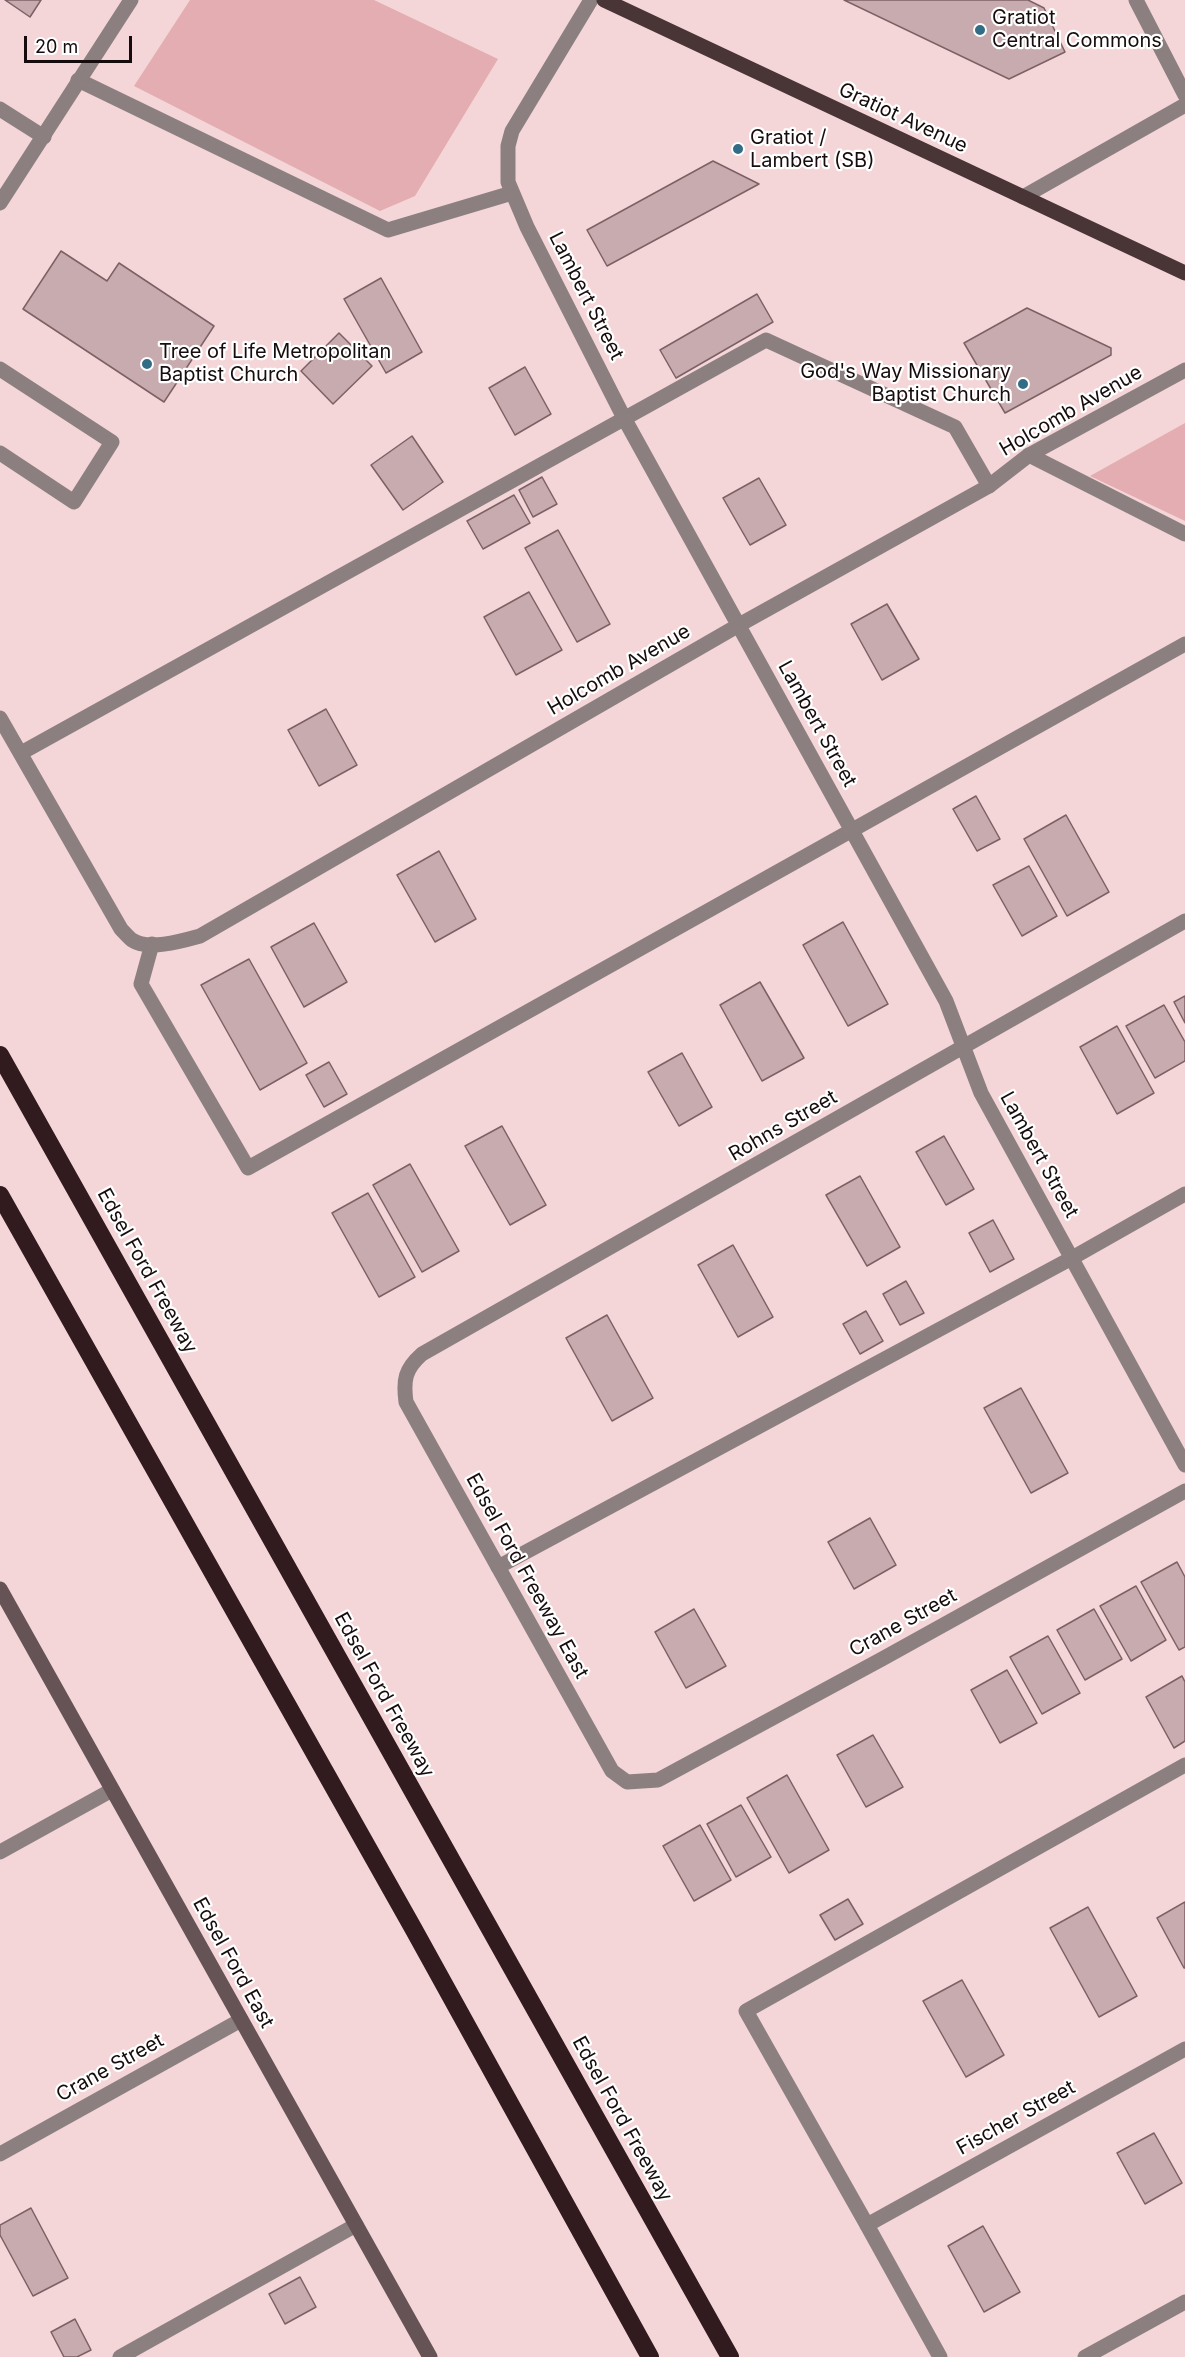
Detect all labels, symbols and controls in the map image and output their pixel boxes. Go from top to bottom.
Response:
place label: Gratiot Central Commons [992,6,1162,53]
marker: Gratiot Central Commons [973,23,987,37]
scale bar [27,24,135,62]
text: 20 m [35,36,78,57]
street label: Gratiot Avenue [835,78,971,158]
place label: Gratiot / Lambert (SB) [750,126,874,173]
marker: Gratiot / Lambert (SB) [731,142,745,156]
street label: Lambert Street [543,228,629,364]
place label: Tree of Life Metropolitan Baptist Church [159,340,391,387]
marker: Tree of Life Metropolitan Baptist Church [140,357,154,371]
place label: God's Way Missionary Baptist Church [800,360,1011,407]
street label: Holcomb Avenue [995,360,1147,462]
marker: God's Way Missionary Baptist Church [1016,377,1030,391]
street label: Holcomb Avenue [543,619,695,721]
street label: Lambert Street [772,657,862,791]
street label: Rohns Street [725,1085,841,1167]
street label: Lambert Street [994,1088,1084,1222]
street label: Edsel Ford Freeway [92,1184,202,1358]
street label: Edsel Ford Freeway East [461,1469,593,1683]
street label: Crane Street [845,1584,961,1662]
street label: Edsel Ford Freeway [329,1608,439,1782]
street label: Edsel Ford East [187,1894,279,2032]
street label: Crane Street [52,2029,168,2107]
street label: Edsel Ford Freeway [567,2032,677,2206]
street label: Fischer Street [953,2076,1079,2160]

